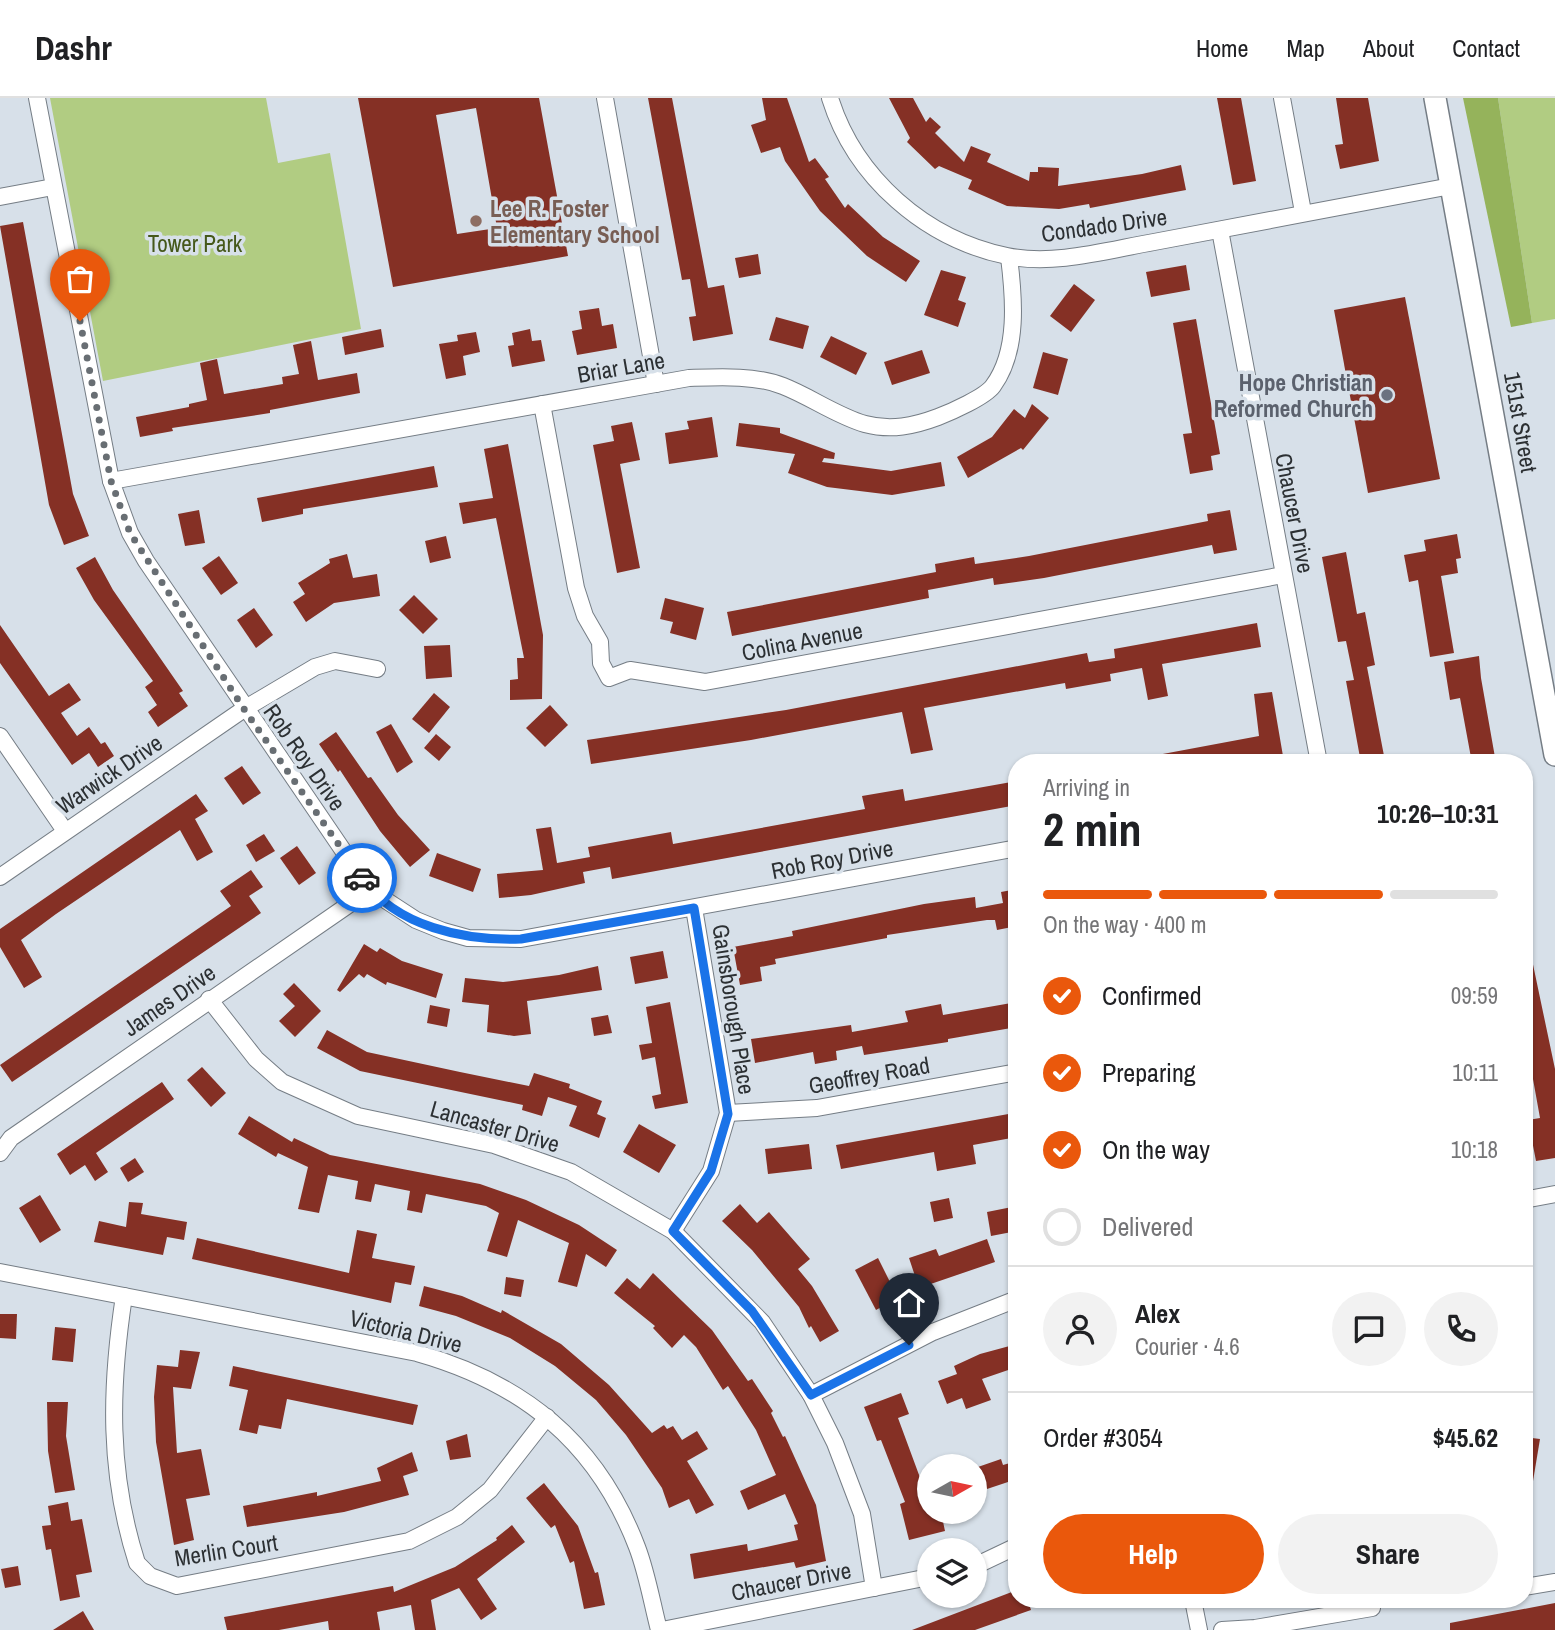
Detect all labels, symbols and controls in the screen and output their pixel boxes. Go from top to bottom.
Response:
text: Dashr [35,26,112,70]
text: Home [1196,32,1248,64]
text: Map [1286,32,1325,64]
text: About [1363,32,1414,64]
text: Contact [1452,32,1520,64]
place label: Lee R. Foster Elementary School [490,193,660,250]
street label: Condado Drive [1039,201,1169,249]
marker: Lee R. Foster Elementary School [468,213,484,229]
park label: Tower Park [148,228,243,259]
pin [50,249,110,321]
icon: bag [61,260,99,298]
street label: Briar Lane [575,344,667,390]
place label: Hope Christian Reformed Church [1214,367,1373,424]
street label: 151st Street [1497,369,1545,475]
marker: Hope Christian Reformed Church [1379,387,1395,403]
street label: Chaucer Drive [1268,450,1322,576]
street label: Colina Avenue [739,614,865,668]
street label: Rob Roy Drive [257,697,353,817]
street label: Warwick Drive [50,727,168,821]
text: Arriving in [1043,772,1130,803]
text: 10:26–10:31 [1377,796,1498,831]
text: 2 min [1043,798,1142,860]
street label: Rob Roy Drive [768,832,896,886]
courier [327,843,397,913]
icon: car [343,859,381,897]
text: On the way · 400 m [1043,909,1207,940]
street label: Gainsborough Place [705,922,763,1096]
street label: James Drive [117,957,221,1043]
icon: check [1043,977,1081,1015]
text: Confirmed [1102,978,1202,1013]
text: 09:59 [1451,980,1498,1011]
street label: Geoffrey Road [806,1049,932,1101]
icon: check [1043,1054,1081,1092]
text: Preparing [1102,1055,1196,1090]
text: 10:11 [1452,1057,1498,1088]
street label: Lancaster Drive [427,1093,563,1159]
icon: check [1043,1131,1081,1169]
text: On the way [1102,1132,1210,1167]
text: 10:18 [1451,1134,1498,1165]
text: Delivered [1102,1209,1193,1244]
pin [879,1273,939,1345]
icon: home [890,1284,928,1322]
button: person [1043,1292,1117,1366]
button: chat [1332,1292,1406,1366]
button: phone [1424,1292,1498,1366]
text: Alex [1135,1296,1180,1331]
street label: Victoria Drive [346,1302,466,1360]
text: Courier · 4.6 [1135,1331,1240,1362]
text: Order #3054 [1043,1420,1163,1455]
text: $45.62 [1433,1420,1498,1455]
north arrow [917,1454,987,1524]
map controls [917,1454,987,1608]
button: Help [1043,1514,1264,1594]
button: Share [1278,1514,1498,1594]
street label: Merlin Court [172,1527,280,1573]
button: layers [917,1538,987,1608]
street label: Chaucer Drive [728,1554,854,1608]

